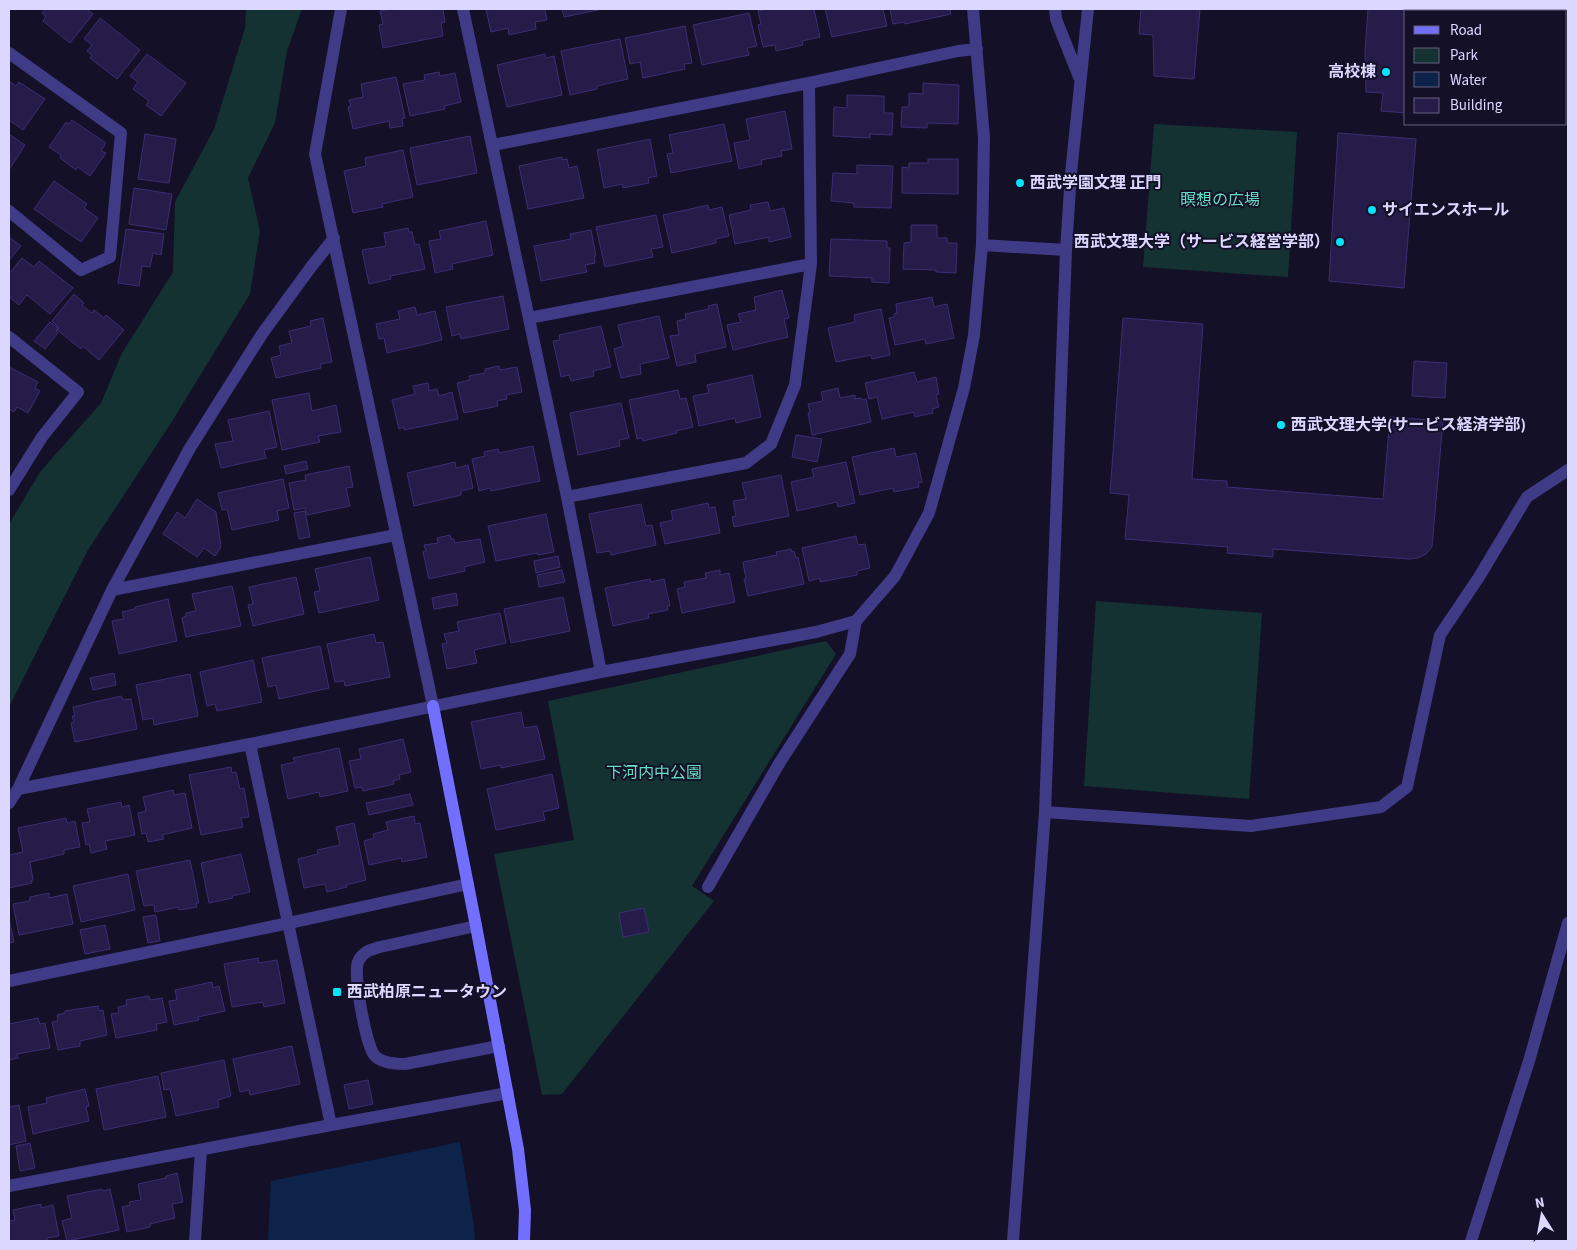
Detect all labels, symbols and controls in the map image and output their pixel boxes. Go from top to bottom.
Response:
legend [1404,10,1567,125]
text: Road [1450,20,1482,41]
text: Park [1450,45,1479,66]
place label: 高校棟 [1328,61,1376,83]
marker: 高校棟 [1380,66,1392,78]
text: Water [1450,70,1487,91]
text: Building [1450,95,1503,116]
place label: 西武学園文理 正門 [1030,172,1161,194]
marker: 西武学園文理 正門 [1014,177,1026,189]
park label: 瞑想の広場 [1180,189,1260,211]
place label: サイエンスホール [1382,199,1510,221]
marker: サイエンスホール [1366,204,1378,216]
place label: 西武文理大学（サービス経営学部） [1074,231,1330,253]
marker: 西武文理大学（サービス経営学部） [1334,236,1346,248]
place label: 西武文理大学(サービス経済学部) [1291,414,1526,436]
marker: 西武文理大学(サービス経済学部) [1275,419,1287,431]
park label: 下河内中公園 [606,762,702,784]
place label: 西武柏原ニュータウン [347,981,507,1003]
marker: 西武柏原ニュータウン [331,986,343,998]
north arrow [1517,1190,1567,1240]
text: N [1533,1193,1546,1214]

